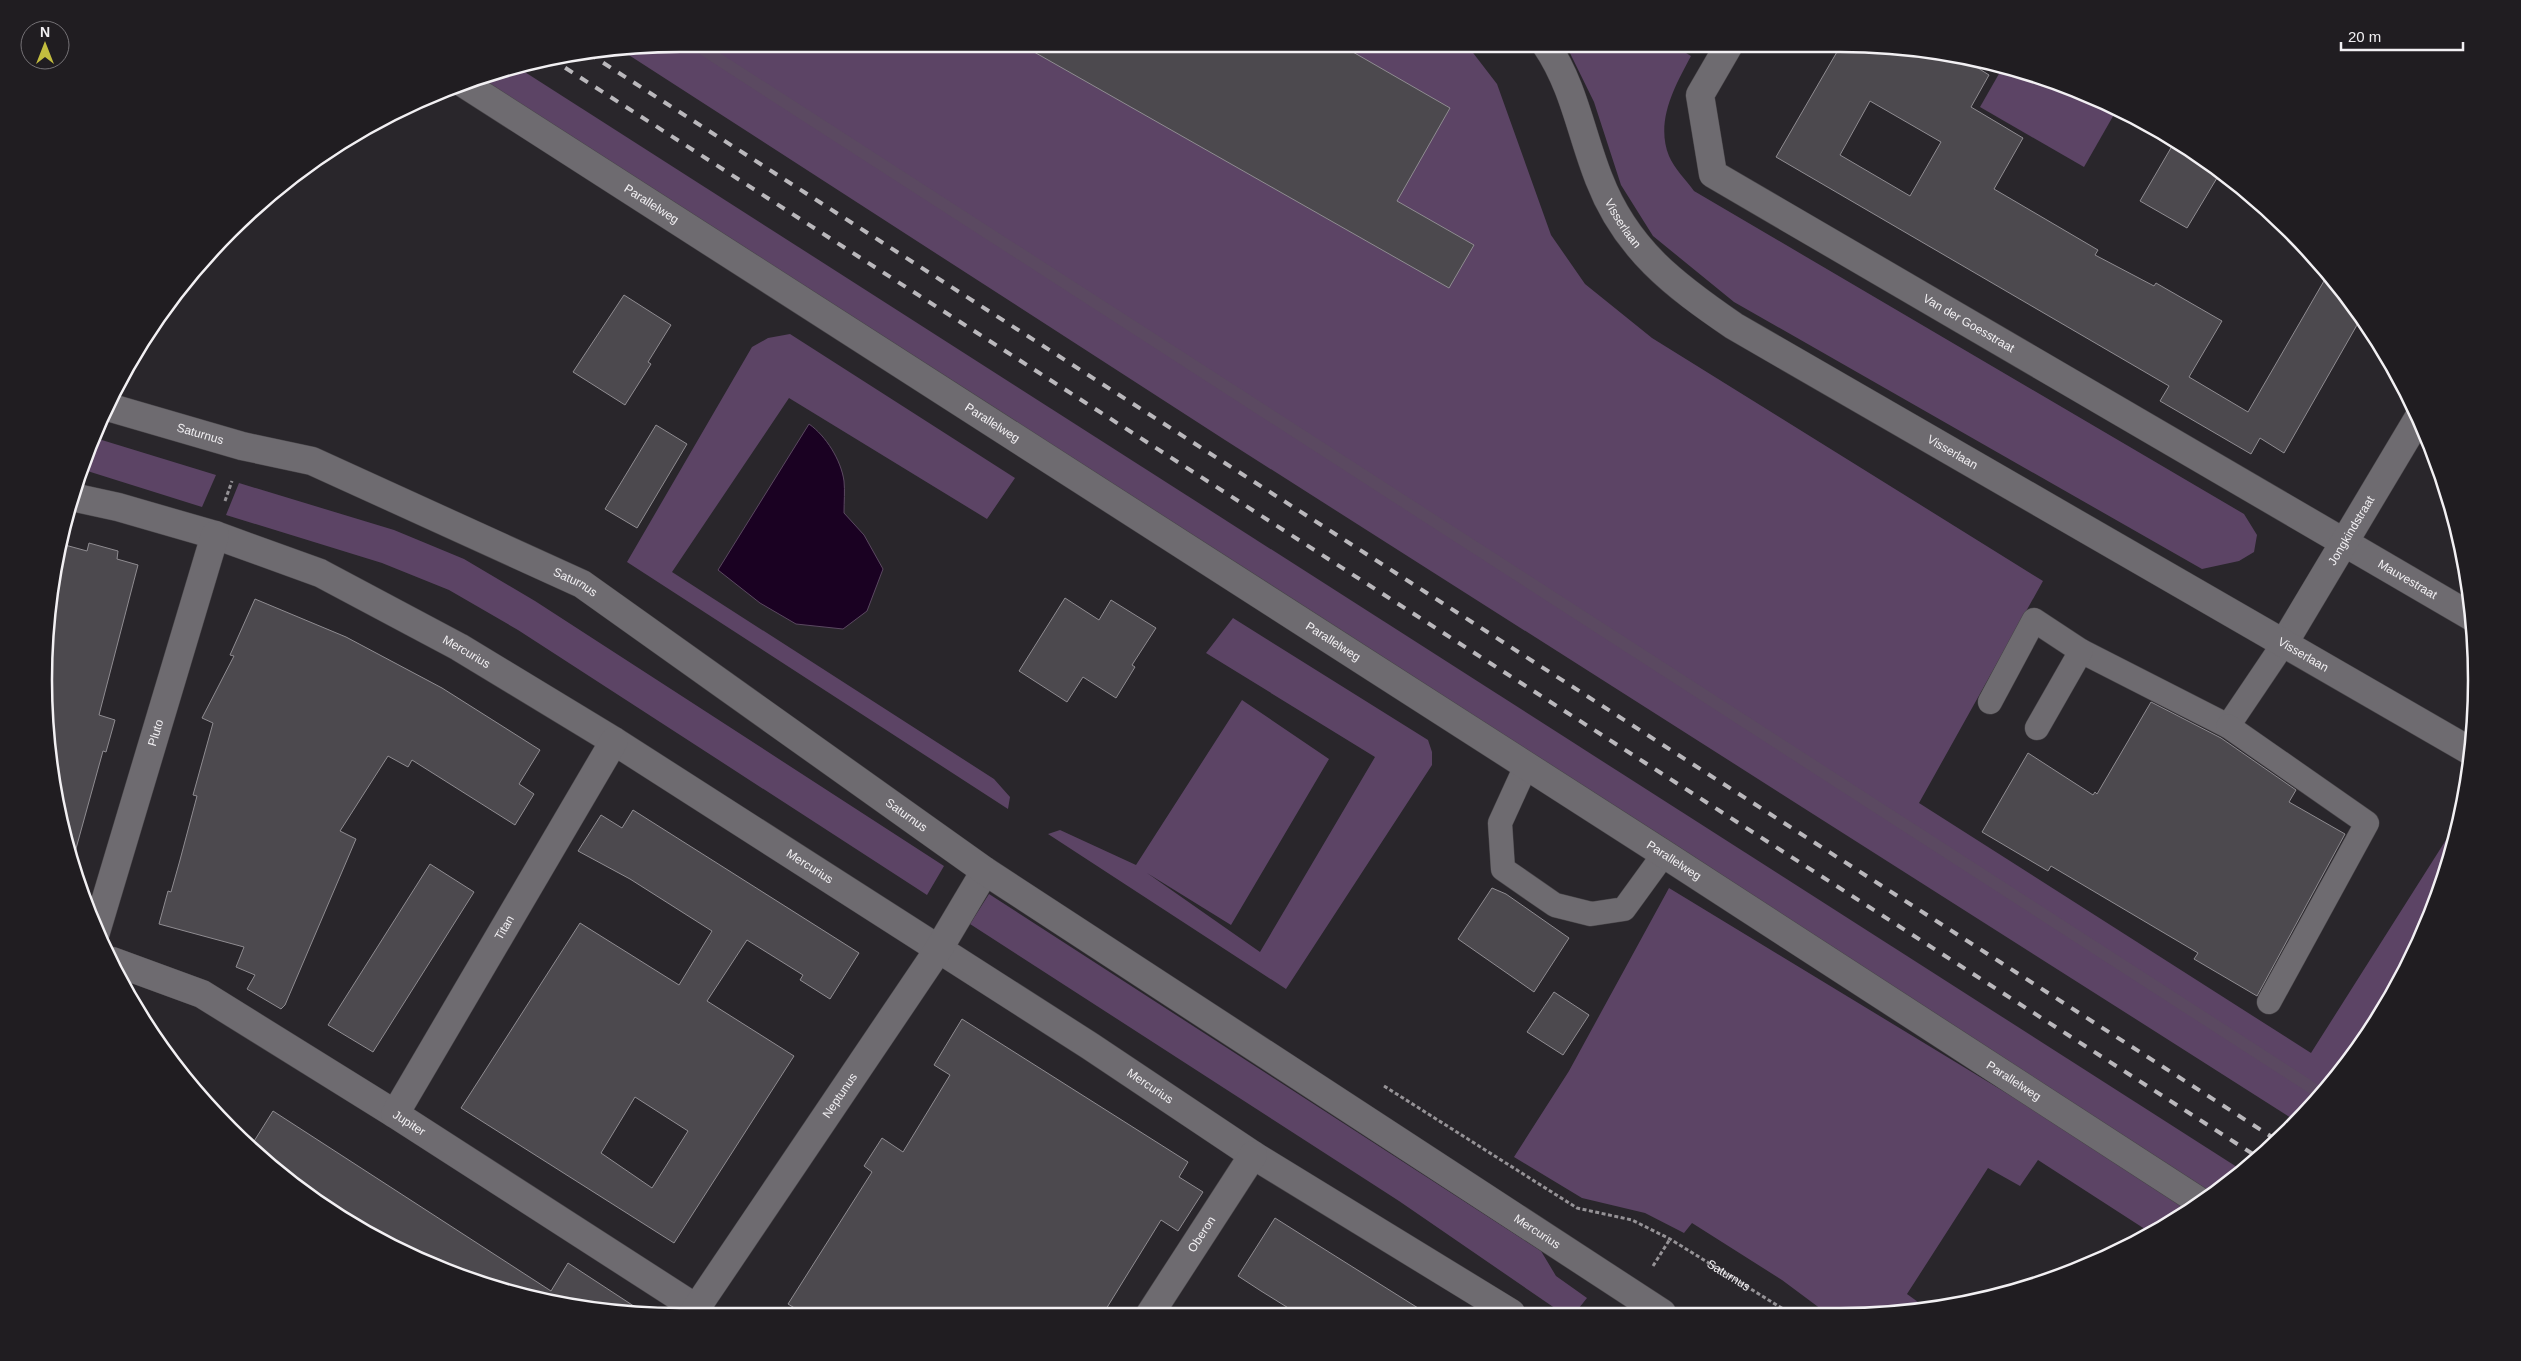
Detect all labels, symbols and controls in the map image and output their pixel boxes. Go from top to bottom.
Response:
north arrow [20,20,70,70]
scale bar [2341,20,2464,52]
text: N [40,24,50,40]
text: 20 m [2348,28,2381,45]
street label: Parallelweg [622,181,681,227]
street label: Visserlaan [1602,196,1644,251]
street label: Van der Goesstraat [1921,291,2017,356]
street label: Parallelweg [962,400,1022,445]
street label: Saturnus [175,420,225,447]
street label: Visserlaan [1925,432,1980,472]
street label: Jongkindstraat [2325,493,2378,568]
street label: Mauvestraat [2375,557,2440,602]
street label: Saturnus [551,565,600,600]
street label: Parallelweg [1303,619,1363,664]
street label: Mercurius [440,633,493,671]
street label: Visserlaan [2276,635,2331,675]
street label: Pluto [145,717,166,748]
street label: Saturnus [883,795,930,835]
street label: Parallelweg [1644,838,1704,883]
street label: Mercurius [784,846,836,887]
street label: Titan [492,913,517,943]
street label: Parallelweg [1984,1058,2044,1104]
street label: Mercurius [1124,1066,1176,1107]
street label: Neptunus [820,1070,860,1121]
street label: Jupiter [390,1107,428,1139]
street label: Mercurius [1511,1211,1563,1252]
street label: Oberon [1185,1214,1218,1255]
street label: Saturnus [1704,1257,1753,1294]

